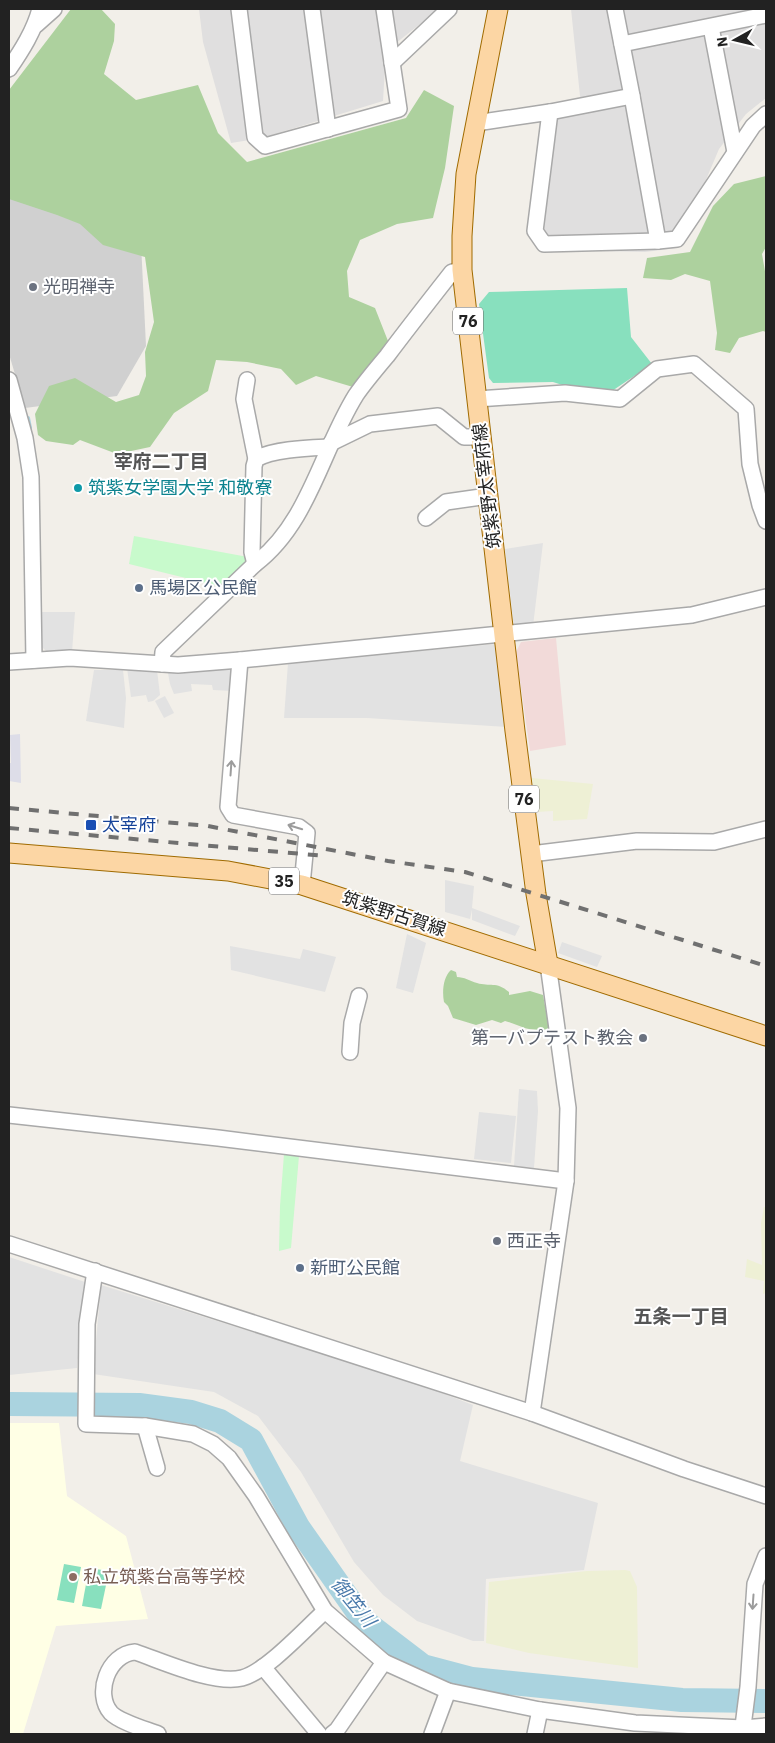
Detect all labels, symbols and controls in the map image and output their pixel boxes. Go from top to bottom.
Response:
north arrow [710,15,760,65]
text: N [713,36,732,48]
place label: 光明禅寺 [43,275,115,298]
marker: 光明禅寺 [27,281,39,293]
road number: 76 [453,308,483,334]
street label: 筑紫野太宰府線 [467,422,506,550]
district label: 宰府二丁目 [113,449,209,473]
place label: 筑紫女学園大学 和敬寮 [88,476,272,499]
marker: 筑紫女学園大学 和敬寮 [72,482,84,494]
place label: 馬場区公民館 [149,576,257,599]
marker: 馬場区公民館 [133,582,145,594]
one-way arrow [227,760,236,776]
road number: 76 [509,786,539,812]
place label: 太宰府 [102,813,156,836]
marker: 太宰府 [84,818,98,832]
one-way arrow [287,822,303,832]
road number: 35 [269,868,299,894]
street label: 筑紫野古賀線 [339,886,449,941]
place label: 第一バプテスト教会 [471,1026,633,1049]
marker: 第一バプテスト教会 [637,1032,649,1044]
place label: 西正寺 [507,1229,561,1252]
marker: 西正寺 [491,1235,503,1247]
place label: 新町公民館 [310,1256,400,1279]
marker: 新町公民館 [294,1262,306,1274]
district label: 五条一丁目 [633,1304,729,1328]
place label: 私立筑紫台高等学校 [83,1565,245,1588]
marker: 私立筑紫台高等学校 [67,1571,79,1583]
water label: 御笠川 [327,1572,383,1633]
one-way arrow [749,1594,758,1610]

